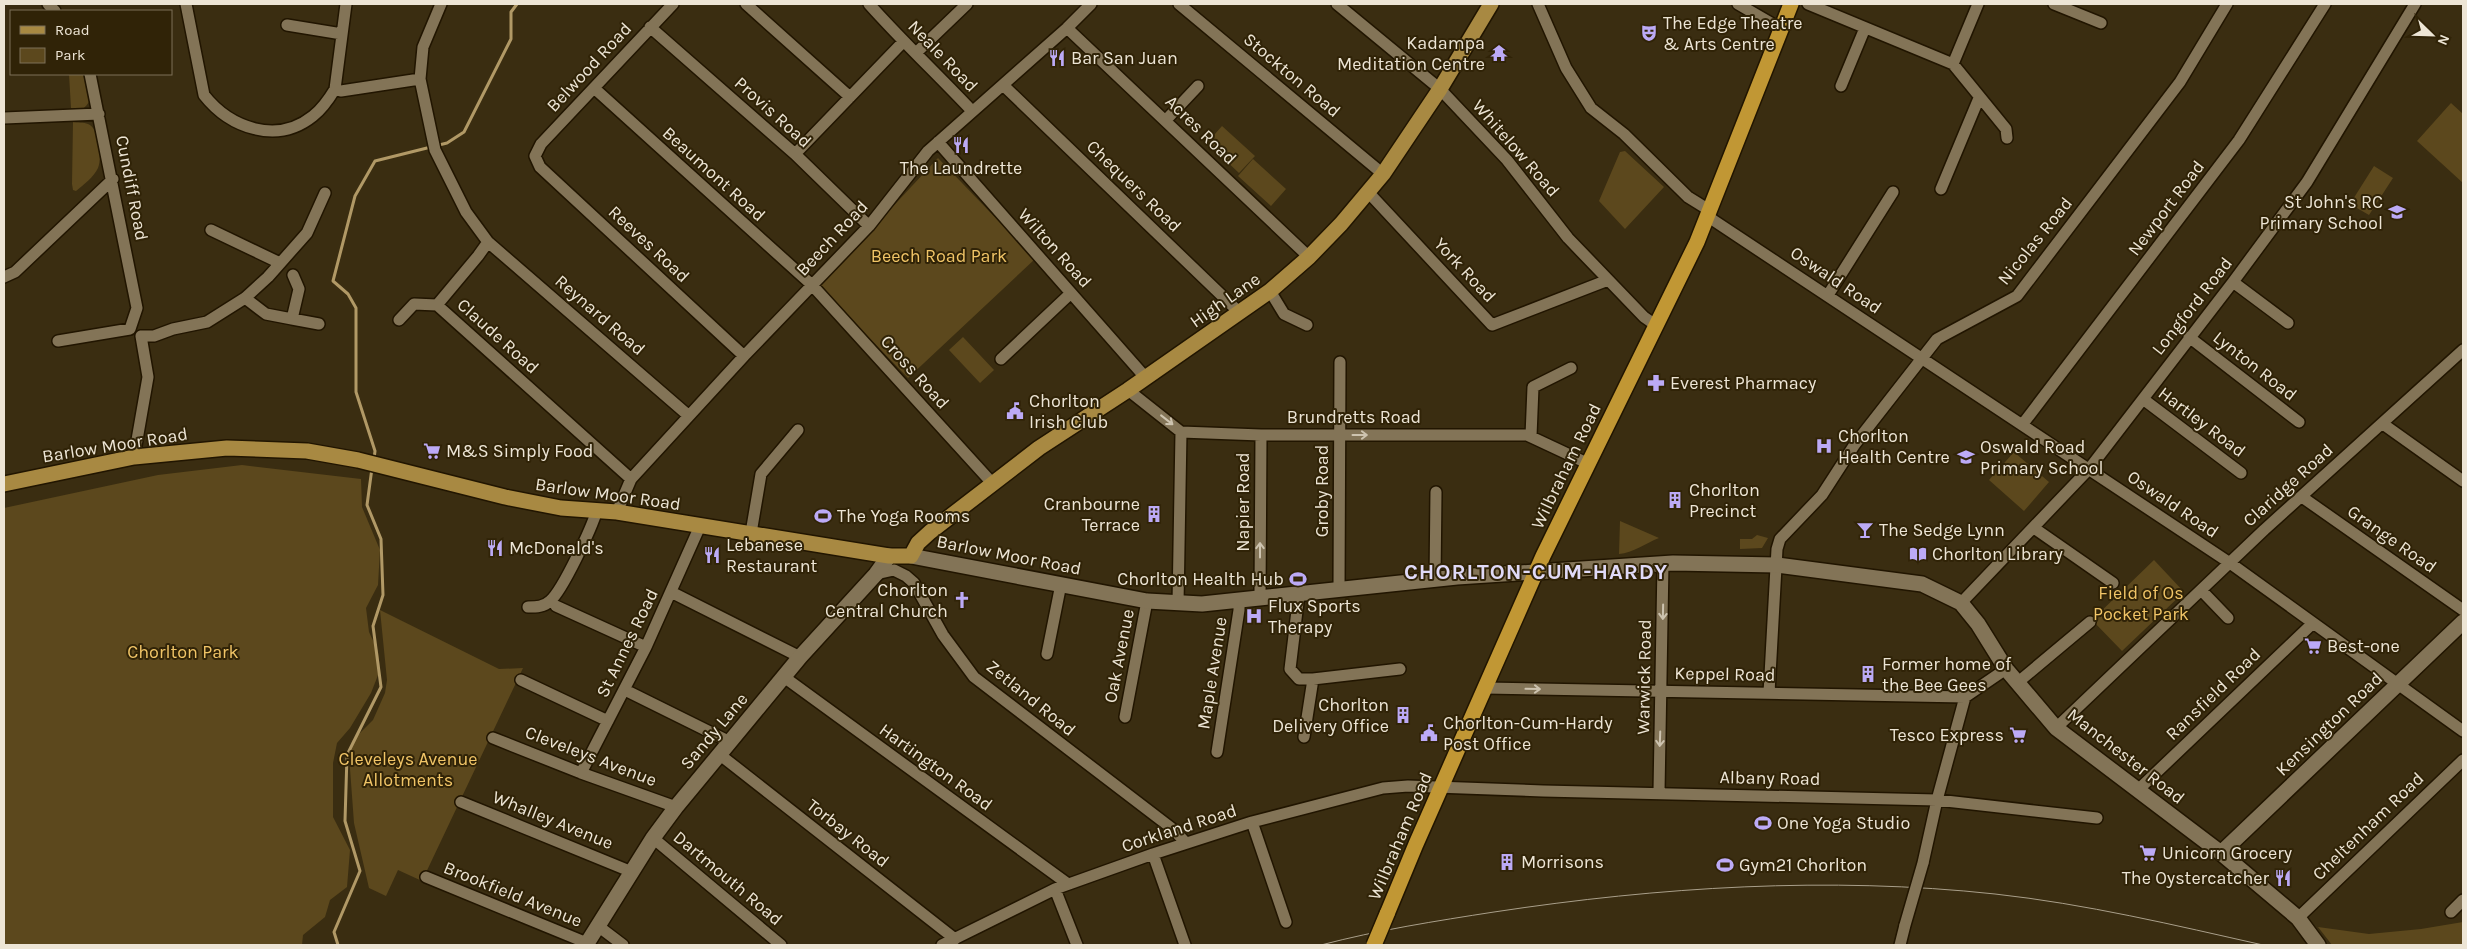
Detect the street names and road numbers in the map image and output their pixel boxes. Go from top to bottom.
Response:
street label: Neale Road [903,15,983,97]
street label: Belwood Road [542,18,636,116]
street label: Stockton Road [1239,28,1345,122]
street label: Provis Road [730,72,816,152]
street label: Acres Road [1161,91,1241,169]
street label: Whitelow Road [1468,95,1564,201]
street label: Beaumont Road [658,122,770,226]
street label: Cundiff Road [111,133,153,243]
street label: Chequers Road [1082,135,1186,237]
street label: Newport Road [2123,156,2209,260]
street label: Nicolas Road [1993,193,2077,289]
street label: Beech Road [791,196,873,280]
street label: Reeves Road [604,201,694,287]
street label: Wilton Road [1013,204,1097,292]
street label: York Road [1429,233,1501,307]
street label: Oswald Road [1786,241,1886,319]
street label: Longford Road [2147,253,2237,359]
street label: High Lane [1185,268,1265,332]
street label: Reynard Road [550,270,650,360]
street label: Claude Road [453,294,543,378]
street label: Lynton Road [2209,326,2301,406]
street label: Cross Road [876,330,954,414]
street label: Hartley Road [2154,382,2250,462]
street label: Wilbraham Road [1526,400,1606,532]
street label: Brundretts Road [1287,406,1421,428]
street label: Barlow Moor Road [41,423,189,467]
street label: Claridge Road [2238,439,2338,531]
street label: Groby Road [1311,445,1333,537]
street label: Napier Road [1232,452,1254,552]
street label: Oswald Road [2123,465,2223,543]
street label: Barlow Moor Road [534,473,682,515]
street label: Grange Road [2343,500,2441,578]
street label: Barlow Moor Road [935,530,1083,580]
street label: St Annes Road [591,585,663,701]
street label: Oak Avenue [1099,607,1139,705]
street label: Maple Avenue [1192,615,1232,731]
street label: Warwick Road [1632,619,1656,735]
street label: Ransfield Road [2161,643,2265,745]
street label: Zetland Road [982,655,1080,741]
street label: Keppel Road [1674,662,1776,686]
street label: Kensington Road [2271,667,2387,781]
street label: Sandy Lane [676,688,752,774]
street label: Manchester Road [2063,703,2189,809]
street label: Hartington Road [875,718,997,816]
street label: Cleveleys Avenue [522,721,660,791]
street label: Albany Road [1719,766,1821,790]
street label: Cheltenham Road [2308,767,2428,885]
street label: Wilbraham Road [1363,769,1437,903]
street label: Whalley Avenue [489,786,617,854]
street label: Torbay Road [802,794,894,872]
street label: Corkland Road [1119,799,1239,857]
street label: Dartmouth Road [669,826,787,930]
street label: Brookfield Avenue [440,856,586,932]

